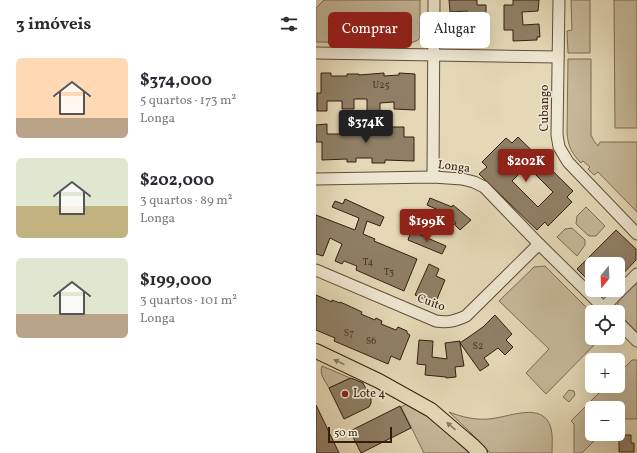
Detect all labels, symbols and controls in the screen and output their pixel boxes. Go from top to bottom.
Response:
chip: Comprar [328,12,412,48]
chip: Alugar [420,12,490,48]
text: 3 imóveis [16,13,91,36]
icon: filters [278,13,300,35]
text: $374,000 [140,69,212,92]
icon: home [48,74,96,122]
house number: U25 [373,78,390,92]
street label: Cubango [537,85,553,131]
text: 5 quartos · 173 m² [140,92,236,110]
text: Longa [140,110,175,128]
pin: $374K [338,110,394,144]
text: $374K [348,114,384,132]
pin: $202K [498,149,554,183]
text: $202K [507,153,545,171]
street label: Longa [437,157,471,177]
text: $202,000 [140,169,214,192]
icon: home [48,174,96,222]
text: 3 quartos · 89 m² [140,192,233,210]
pin: $199K [399,209,455,243]
text: Longa [140,210,175,228]
text: $199K [409,213,445,231]
house number: T4 [363,255,373,269]
north arrow [585,257,625,297]
map controls [585,257,625,441]
house number: T3 [384,265,394,279]
text: $199,000 [140,269,212,292]
icon: home [48,274,96,322]
street label: Cuito [415,291,447,315]
text: 3 quartos · 101 m² [140,292,237,310]
button: locate [585,305,625,345]
text: Longa [140,310,175,328]
house number: S7 [344,326,354,340]
house number: S6 [366,334,376,348]
house number: S2 [473,339,483,353]
button: + [585,353,625,393]
one-way arrow [333,359,345,365]
place label: Lote 4 [353,386,385,402]
marker: Lote 4 [340,389,350,399]
button: − [585,401,625,441]
one-way arrow [446,422,457,431]
scale bar [328,425,392,444]
text: 50 m [334,426,358,441]

